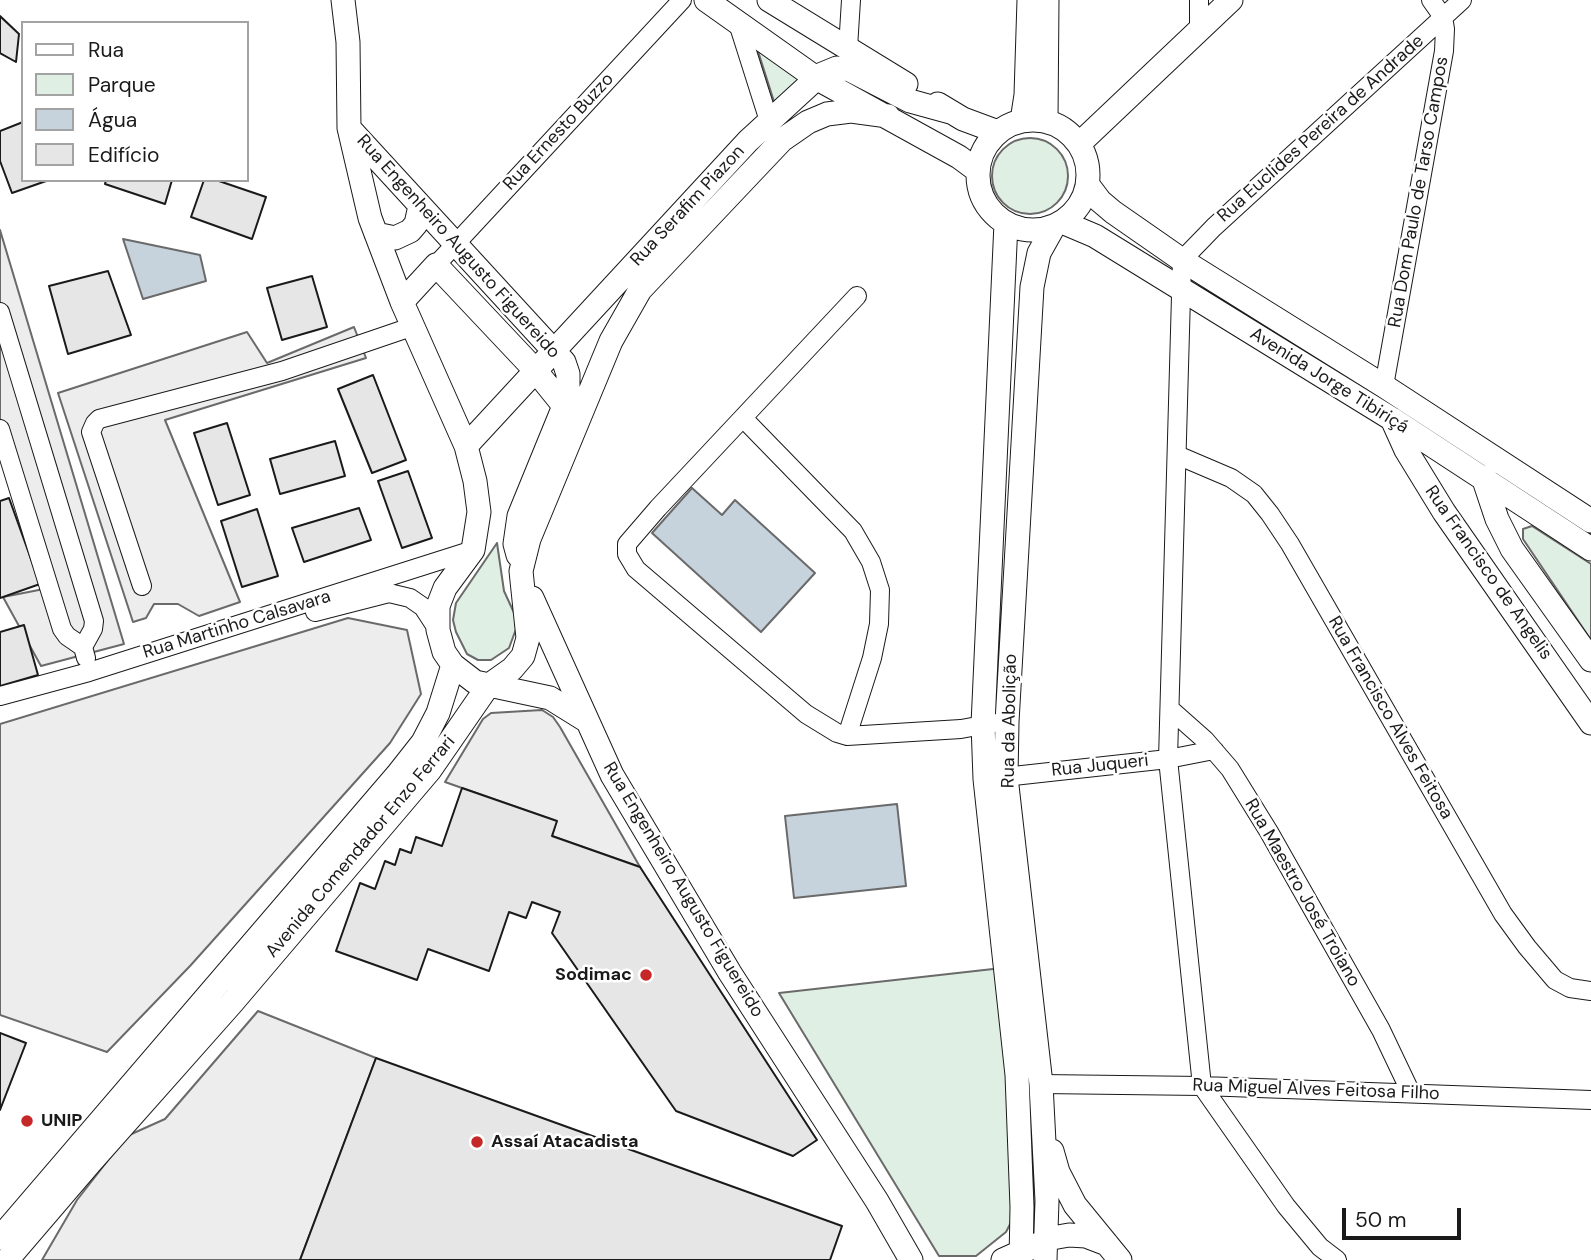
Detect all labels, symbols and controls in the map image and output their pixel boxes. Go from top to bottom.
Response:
legend [21,21,248,182]
street label: Rua Euclides Pereira de Andrade [1213,31,1429,227]
text: Rua [88,36,124,64]
street label: Rua Dom Paulo de Tarso Campos [1385,55,1453,329]
street label: Rua Ernesto Buzzo [499,69,619,195]
text: Parque [88,71,156,99]
text: Água [88,106,137,134]
street label: Rua Engenheiro Augusto Figuereido [352,131,564,363]
text: Edifício [88,141,159,169]
street label: Rua Serafim Piazon [626,141,750,271]
street label: Avenida Jorge Tibiriçá [1246,323,1412,439]
street label: Rua Francisco de Angelis [1420,482,1556,664]
street label: Rua Martinho Calsavara [141,586,333,664]
street label: Rua Francisco Alves Feitosa [1323,613,1457,823]
street label: Rua da Abolição [998,654,1022,788]
street label: Avenida Comendador Enzo Ferrari [262,732,460,962]
street label: Rua Juqueri [1050,750,1150,782]
street label: Rua Engenheiro Augusto Figuereido [598,759,768,1021]
street label: Rua Maestro José Troiano [1239,795,1365,991]
place label: Sodimac [555,964,632,986]
marker: Sodimac [638,967,654,983]
street label: Rua Miguel Alves Feitosa Filho [1192,1075,1440,1105]
place label: UNIP [41,1110,82,1132]
marker: UNIP [19,1113,35,1129]
place label: Assaí Atacadista [491,1131,639,1153]
marker: Assaí Atacadista [469,1134,485,1150]
scale bar [1346,1194,1465,1238]
text: 50 m [1355,1206,1406,1234]

